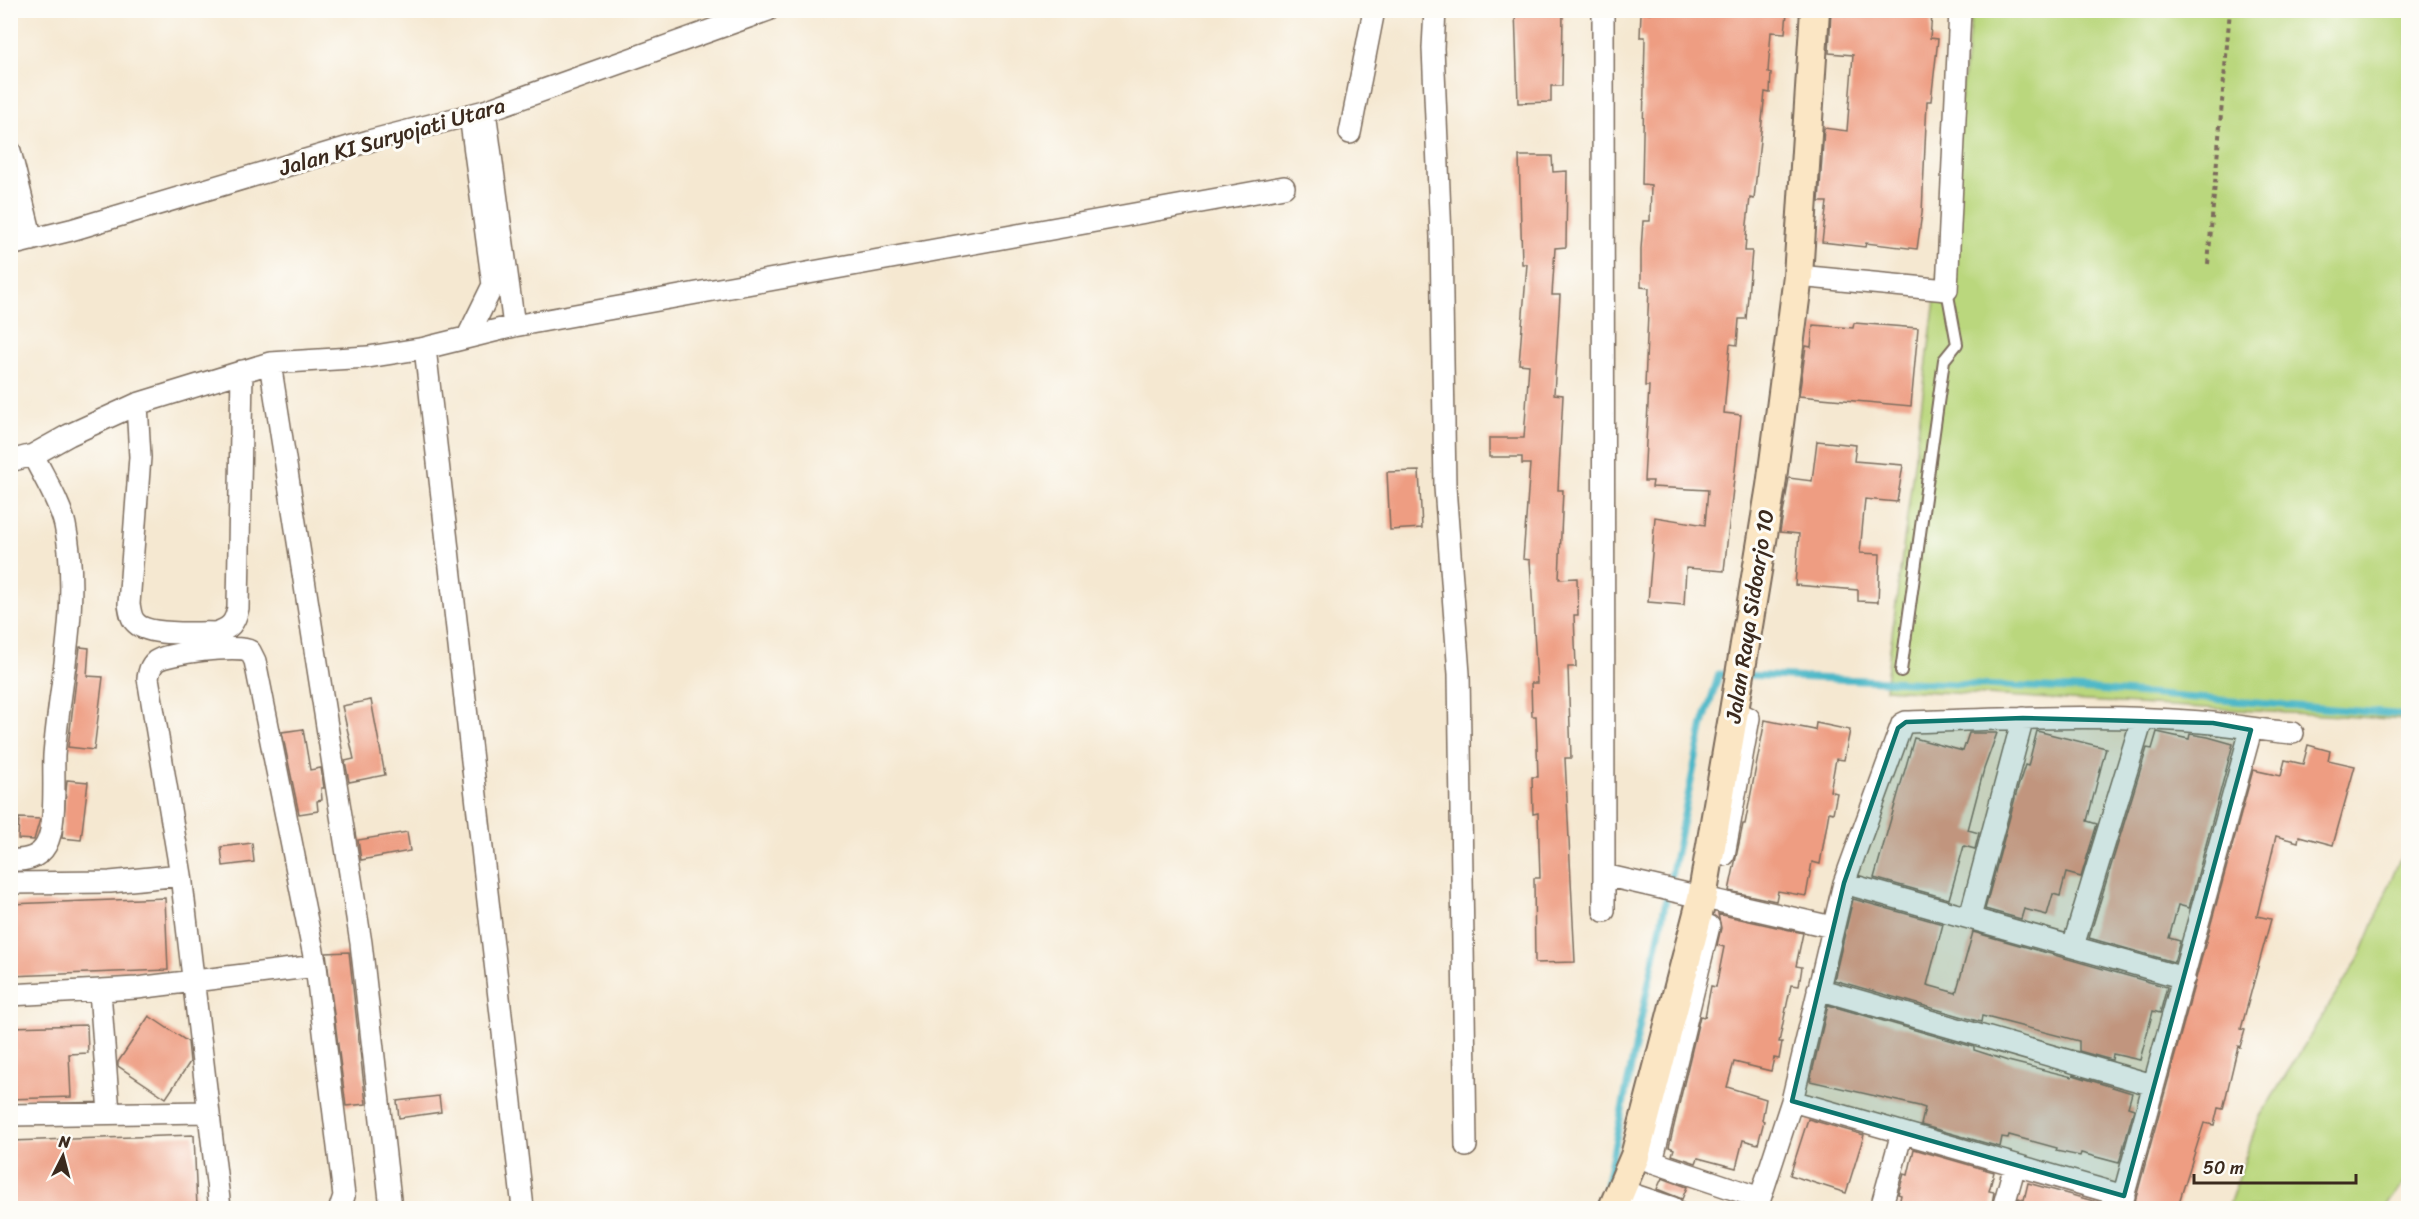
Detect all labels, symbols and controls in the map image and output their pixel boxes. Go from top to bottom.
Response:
street label: Jalan KI Suryojati Utara [274,86,510,188]
street label: Jalan Raya Sidoarjo 10 [1713,506,1786,727]
north arrow [33,1126,93,1186]
text: N [56,1126,72,1157]
scale bar [2194,1147,2356,1185]
text: 50 m [2203,1152,2244,1184]

